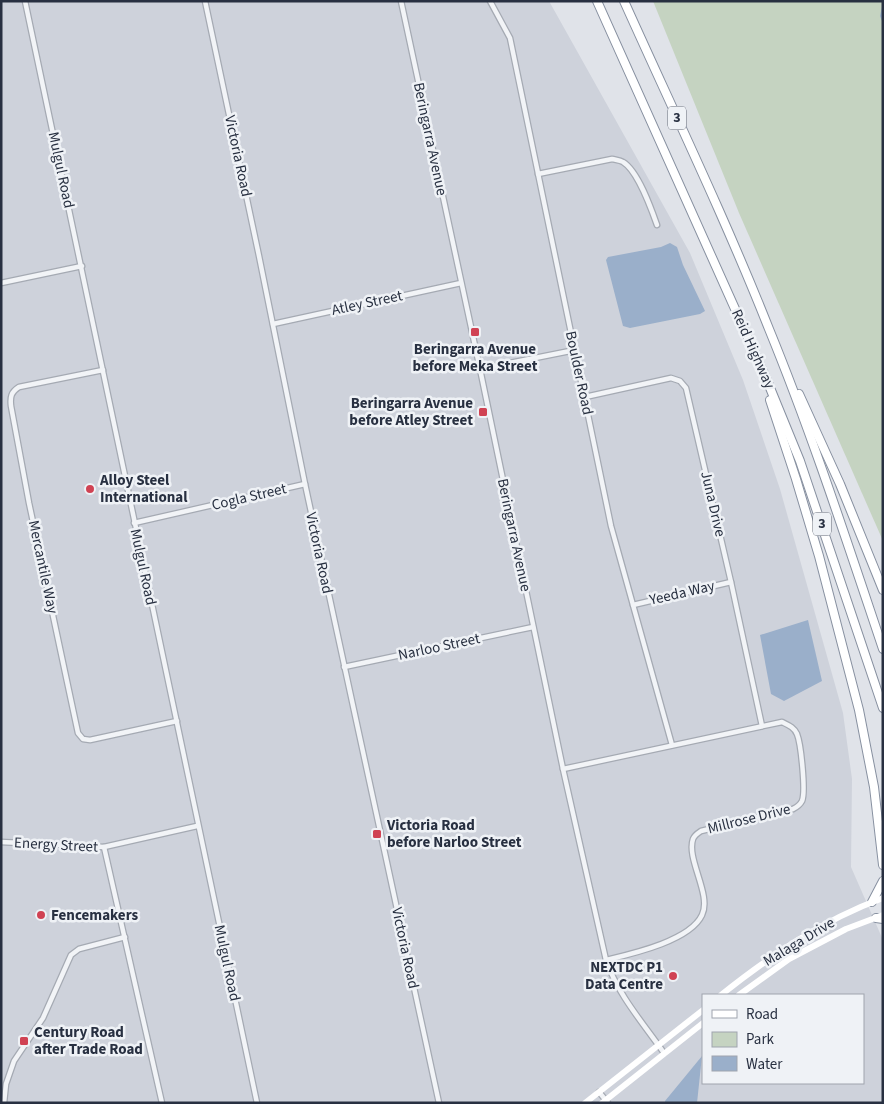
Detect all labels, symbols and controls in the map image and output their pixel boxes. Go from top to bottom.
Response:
street label: Beringarra Avenue [408,81,452,197]
road number: 3 [668,106,686,130]
street label: Victoria Road [219,113,257,199]
street label: Mulgul Road [43,130,79,210]
street label: Atley Street [330,285,404,321]
street label: Reid Highway [726,306,780,392]
marker: Beringarra Avenue before Meka Street [469,326,481,338]
street label: Boulder Road [560,329,598,417]
place label: Beringarra Avenue before Meka Street [413,339,538,377]
place label: Beringarra Avenue before Atley Street [349,393,473,431]
marker: Beringarra Avenue before Atley Street [477,406,489,418]
street label: Juna Drive [695,469,731,539]
place label: Alloy Steel International [99,470,188,508]
street label: Beringarra Avenue [492,477,536,593]
street label: Cogla Street [209,478,289,516]
marker: Alloy Steel International [84,483,96,495]
street label: Victoria Road [300,510,338,596]
road number: 3 [813,512,831,536]
street label: Mercantile Way [23,518,63,616]
street label: Mulgul Road [125,527,161,607]
street label: Yeeda Way [646,575,717,611]
street label: Narloo Street [396,628,482,666]
street label: Millrose Drive [705,799,793,839]
place label: Victoria Road before Narloo Street [386,815,522,853]
marker: Victoria Road before Narloo Street [371,828,383,840]
street label: Energy Street [14,832,98,858]
place label: Fencemakers [51,905,138,926]
street label: Victoria Road [386,905,424,991]
marker: Fencemakers [35,909,47,921]
street label: Malaga Drive [759,912,839,972]
street label: Mulgul Road [209,923,245,1003]
place label: NEXTDC P1 Data Centre [585,957,663,995]
marker: NEXTDC P1 Data Centre [667,970,679,982]
legend [702,994,864,1084]
text: Road [746,1004,778,1025]
place label: Century Road after Trade Road [34,1022,143,1060]
text: Park [746,1029,775,1050]
marker: Century Road after Trade Road [18,1035,30,1047]
text: Water [746,1054,783,1075]

